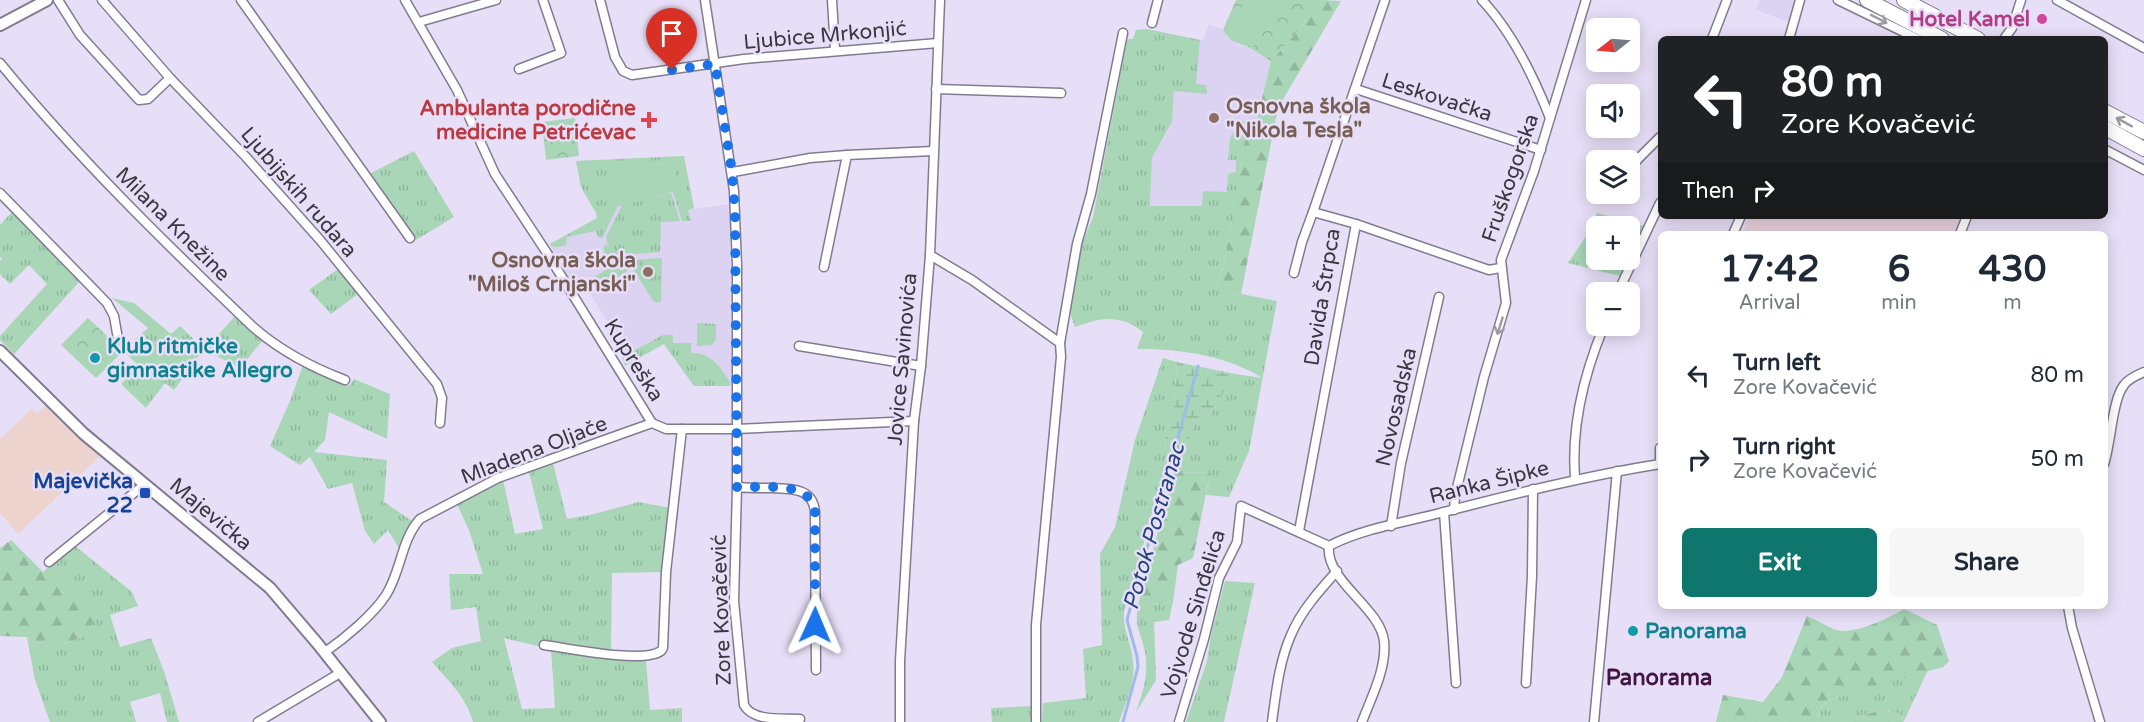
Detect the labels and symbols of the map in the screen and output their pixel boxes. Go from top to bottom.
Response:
place label: Hotel Kamel [1909,7,2030,32]
pin [646,8,697,70]
marker: Hotel Kamel [2035,12,2049,26]
one-way arrow [1869,13,1887,25]
street label: Ljubice Mrkonjić [742,16,908,55]
north arrow [1586,18,1640,72]
street label: Leskovačka [1378,68,1495,127]
place label: Osnovna škola "Nikola Tesla" [1226,94,1371,143]
place label: Ambulanta porodične medicine Petrićevac [419,96,636,145]
marker: Ambulanta porodične medicine Petrićevac [640,111,658,129]
marker: Osnovna škola "Nikola Tesla" [1207,111,1221,125]
street label: Fruškogorska [1477,111,1544,246]
one-way arrow [2116,115,2133,127]
street label: Ljubijskih rudara [235,122,362,263]
street label: Milana Knežine [110,162,235,287]
street label: Davida Štrpca [1299,227,1346,368]
place label: Osnovna škola "Miloš Crnjanski" [468,248,636,297]
marker: Osnovna škola "Miloš Crnjanski" [641,265,655,279]
street label: Jovice Savinovića [883,272,922,446]
street label: Kupreška [598,314,669,406]
one-way arrow [1494,316,1505,335]
place label: Klub ritmičke gimnastike Allegro [107,334,293,383]
street label: Novosadska [1371,345,1422,469]
marker: Klub ritmičke gimnastike Allegro [88,351,102,365]
street label: Mladena Oljače [458,411,611,490]
water label: Potok Postranac [1118,438,1191,613]
street label: Ranka Šipke [1427,456,1552,509]
place label: Majevička 22 [33,469,133,518]
street label: Majevička [164,473,257,556]
marker: Majevička 22 [138,486,152,500]
street label: Vojvode Sinđelića [1156,527,1231,702]
street label: Zore Kovačević [706,534,737,686]
position arrow [783,593,847,657]
place label: Panorama [1645,619,1747,644]
marker: Panorama [1626,624,1640,638]
district label: Panorama [1606,665,1712,691]

